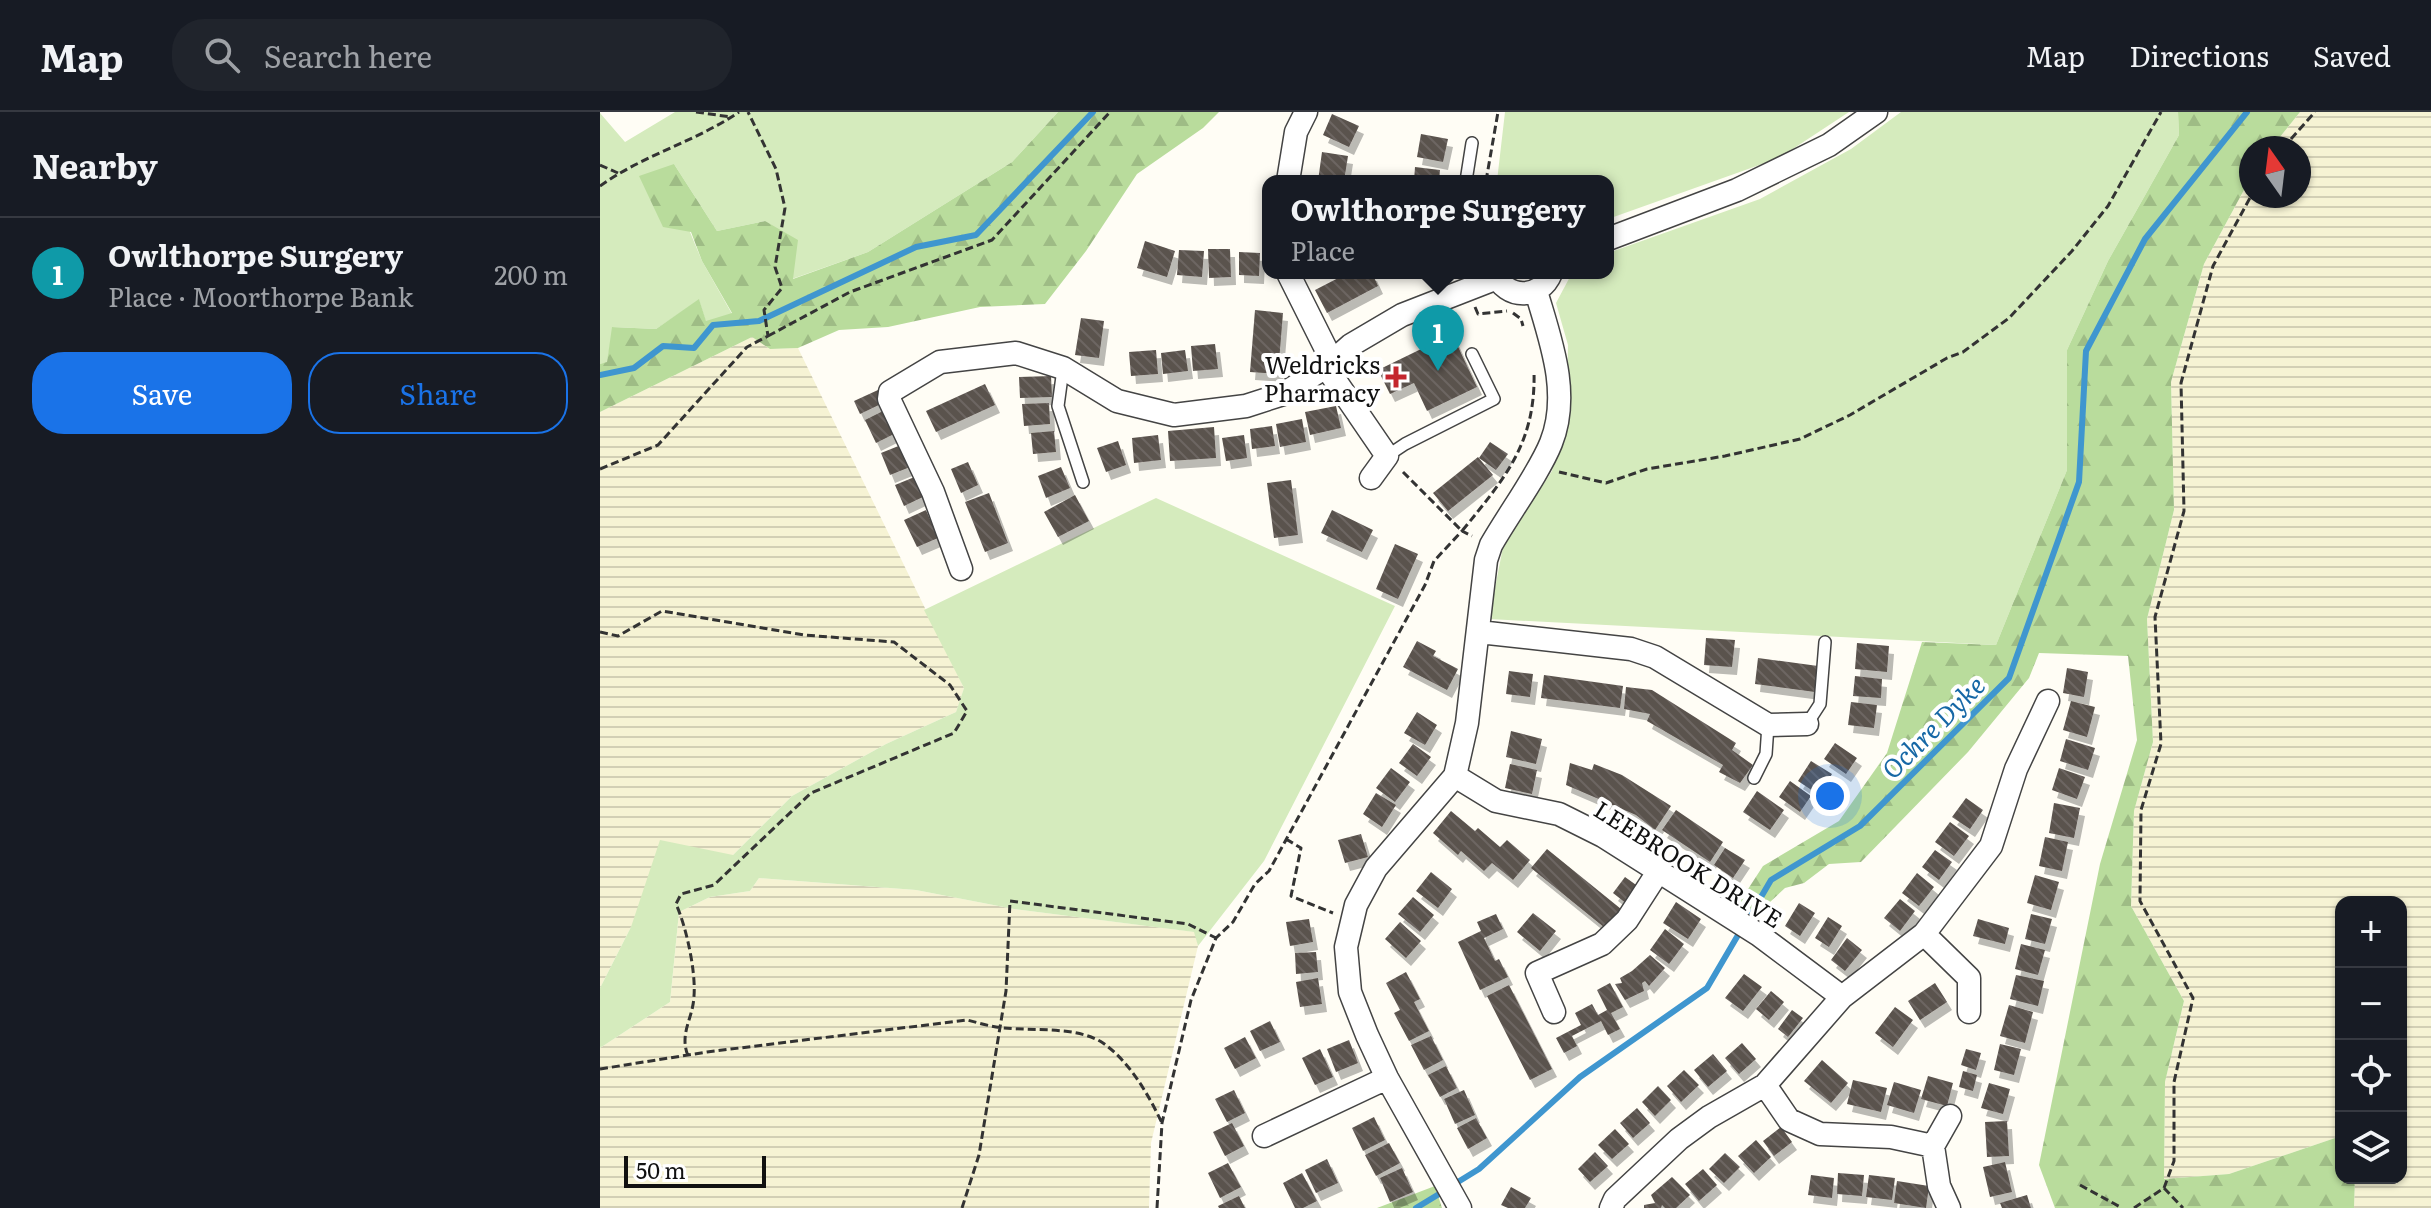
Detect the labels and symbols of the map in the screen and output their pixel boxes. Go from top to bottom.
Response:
north arrow [2239,136,2311,208]
pin: 1 [1412,305,1464,371]
place label: Weldricks Pharmacy [1264,346,1380,409]
marker: Weldricks Pharmacy [1387,368,1405,386]
water label: Ochre Dyke [1871,665,1993,787]
your location [1810,776,1850,816]
street label: LEEBROOK DRIVE [1588,791,1790,935]
scale bar [624,1152,766,1188]

